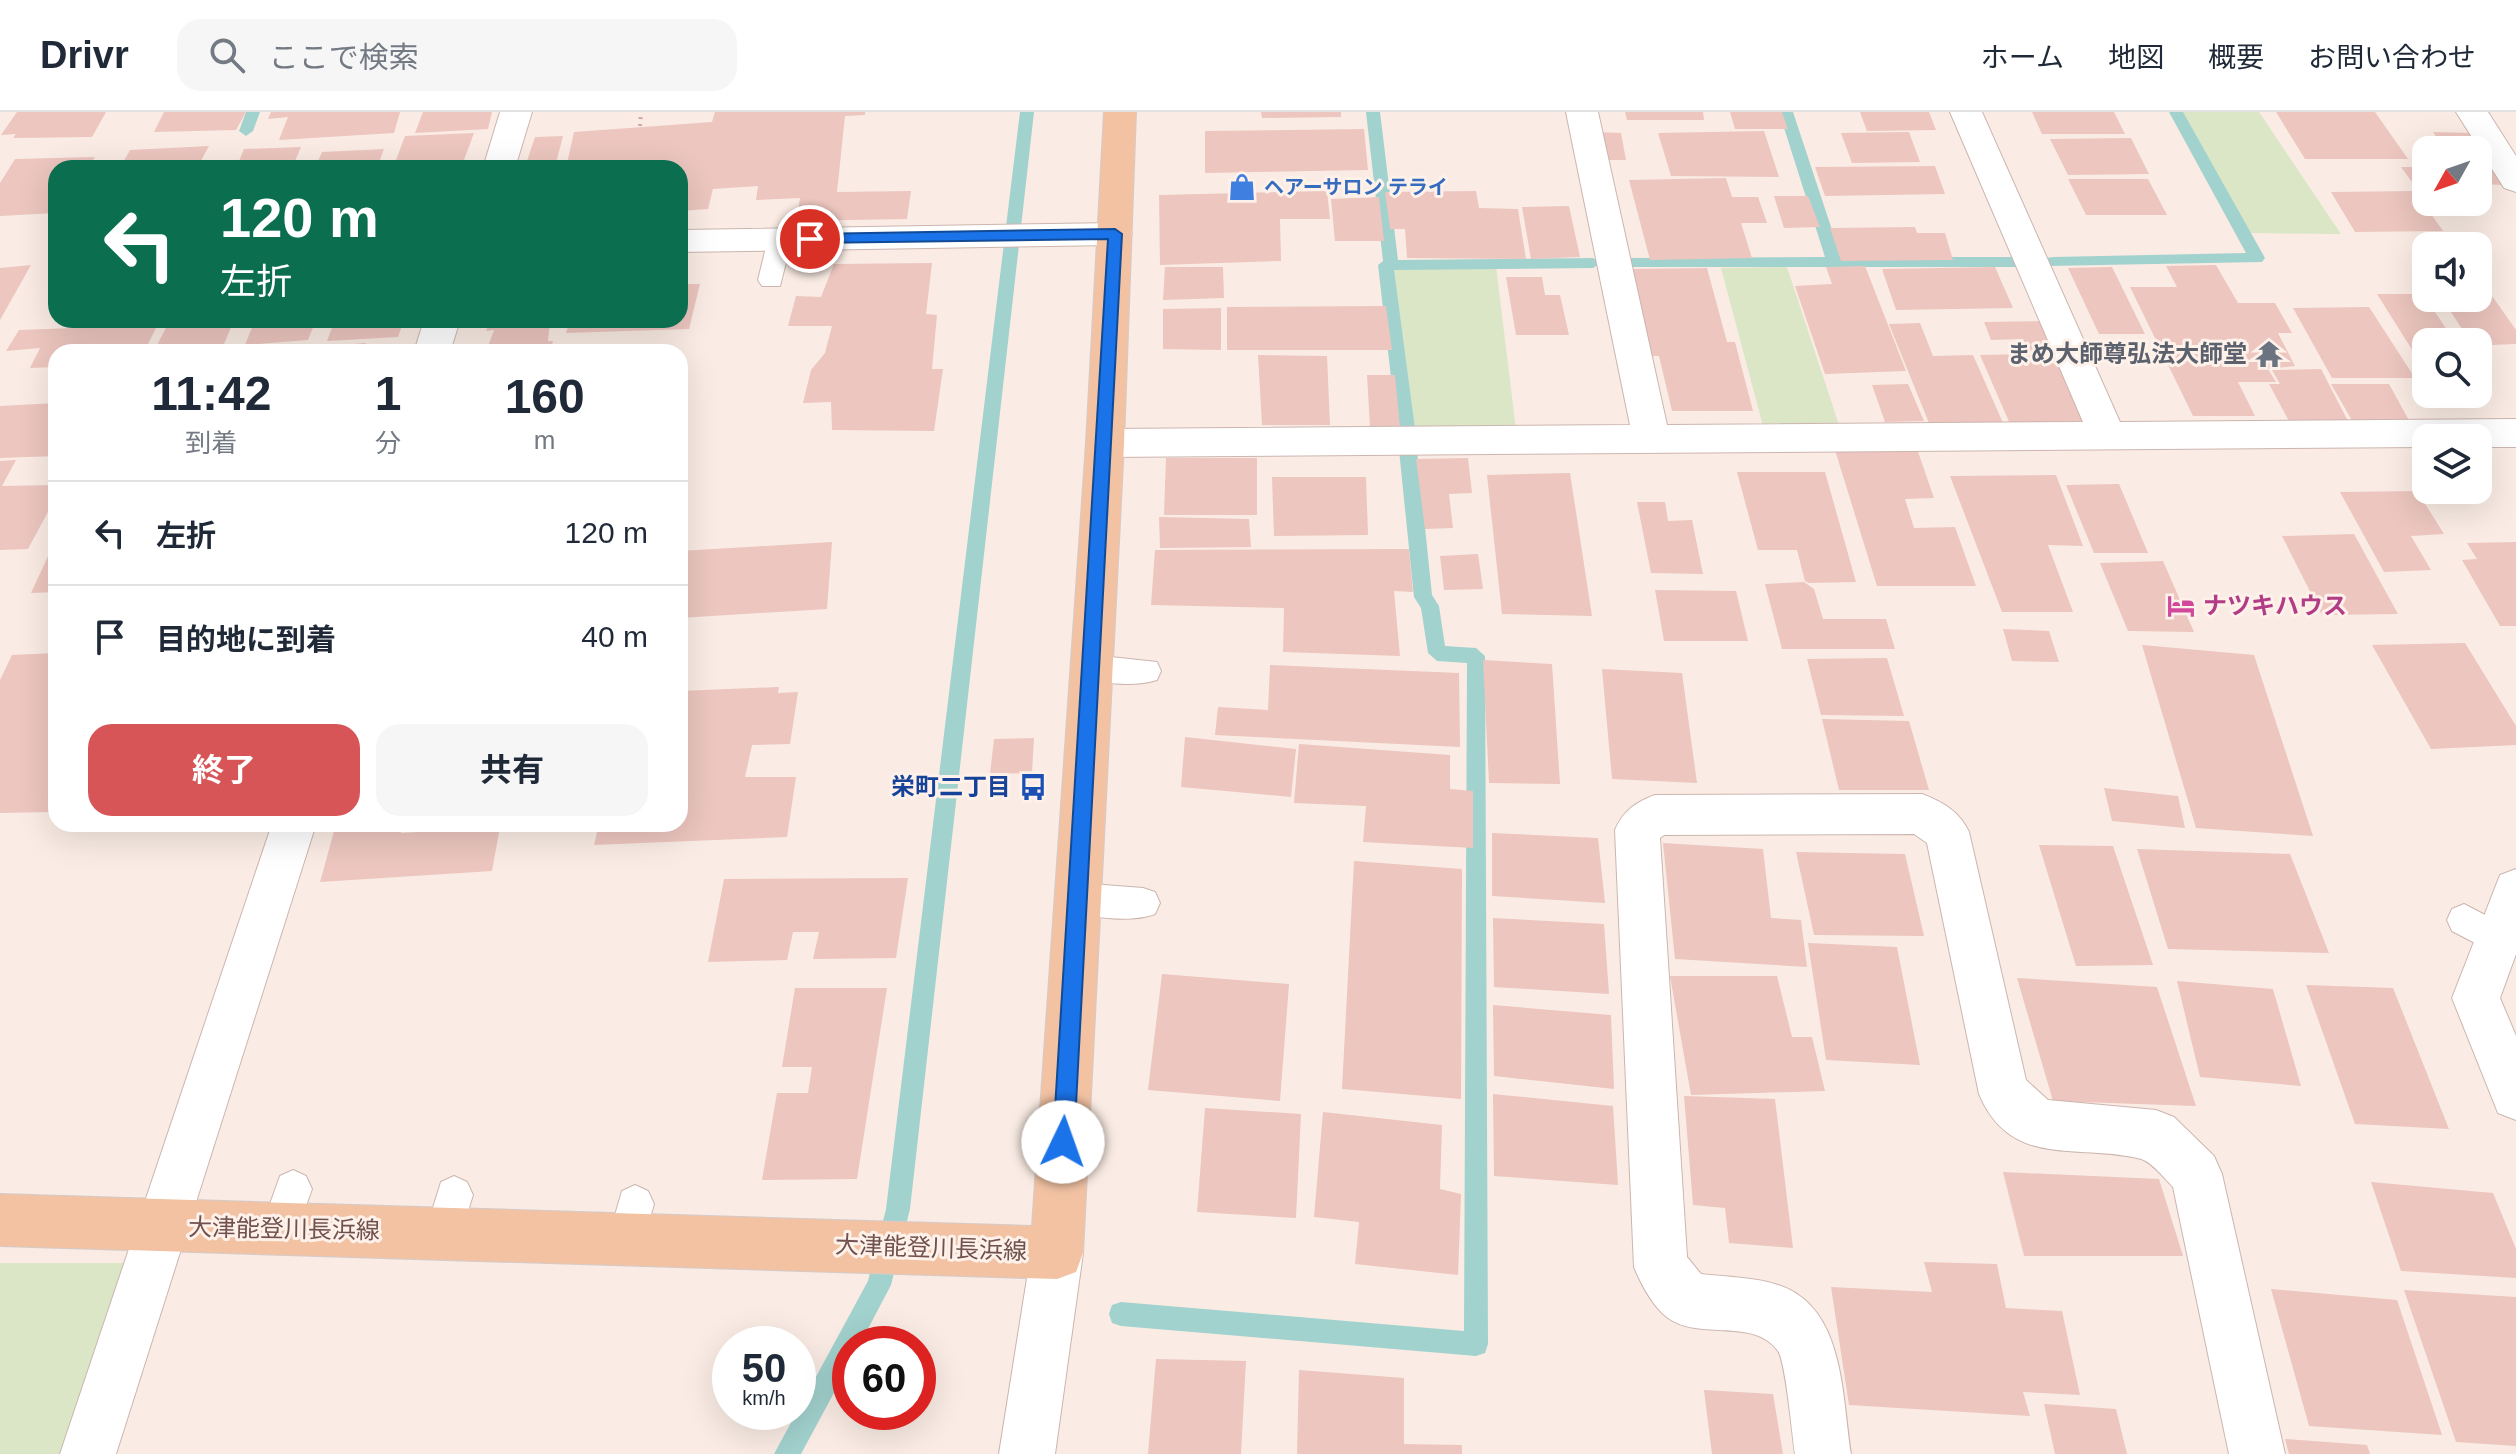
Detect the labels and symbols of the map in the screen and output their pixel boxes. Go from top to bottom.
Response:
north arrow [2412,136,2492,216]
shop icon: ヘアーサロン テライ [1227,172,1257,202]
place label: ヘアーサロン テライ [1264,176,1448,198]
pin [776,205,844,273]
temple icon: まめ大師尊弘法大師堂 [2254,339,2284,369]
place label: まめ大師尊弘法大師堂 [2007,340,2247,367]
hotel icon: ナツキハウス [2166,591,2196,621]
place label: ナツキハウス [2203,592,2347,619]
bus stop icon: 栄町二丁目 [1018,772,1048,802]
place label: 栄町二丁目 [891,773,1011,800]
position arrow [1021,1100,1105,1184]
street label: 大津能登川長浜線 [188,1213,380,1244]
street label: 大津能登川長浜線 [835,1231,1027,1264]
speed limit sign: 60 [832,1326,936,1430]

